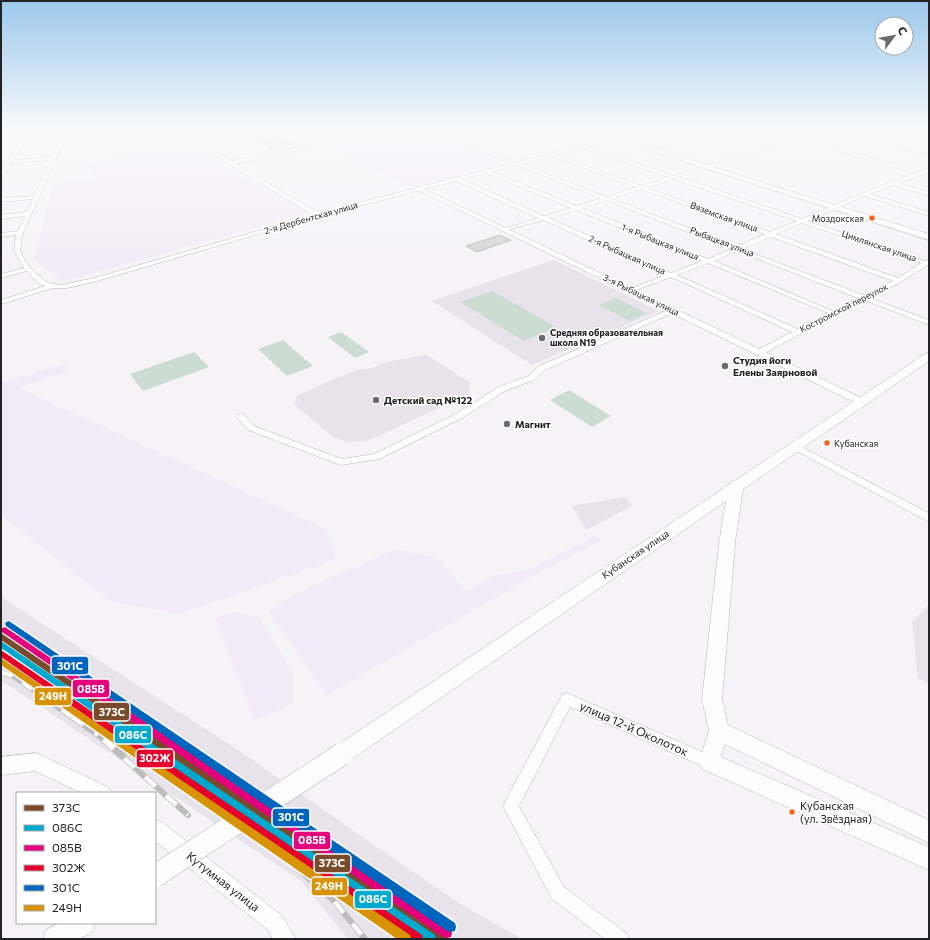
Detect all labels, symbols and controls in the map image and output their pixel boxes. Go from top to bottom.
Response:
north arrow [874,16,914,56]
text: С [895,24,911,37]
street label: 2-я Дербентская улица [263,199,359,236]
street label: Вяземская улица [689,199,760,234]
place label: Моздокская [812,213,864,224]
marker: Моздокская [867,213,877,223]
street label: 1-я Рыбацкая улица [620,221,701,262]
street label: Рыбацкая улица [688,224,756,259]
street label: Цимлянская улица [840,228,918,264]
street label: 2-я Рыбацкая улица [587,233,668,277]
street label: 3-я Рыбацкая улица [601,271,681,318]
street label: Костромской переулок [798,280,890,335]
place label: Средняя образовательная школа N19 [550,327,663,348]
marker: Средняя образовательная школа N19 [537,333,547,343]
place label: Студия йоги Елены Заярновой [733,354,817,378]
marker: Студия йоги Елены Заярновой [720,361,730,371]
place label: Детский сад №122 [384,394,472,406]
marker: Детский сад №122 [371,395,381,405]
place label: Магнит [515,418,551,430]
marker: Магнит [502,419,512,429]
marker: Кубанская [822,438,832,448]
place label: Кубанская [834,438,879,449]
street label: Кубанская улица [599,527,671,581]
line badge: 301С [51,656,89,675]
text: 301С [57,659,84,672]
line badge: 085В [72,679,110,698]
text: 085В [77,682,105,695]
line badge: 249Н [34,687,72,706]
text: 249Н [39,689,67,702]
street label: улица 12-й Околоток [578,698,691,759]
line badge: 373C [93,702,130,721]
text: 373C [99,705,126,718]
line badge: 086С [114,725,152,744]
text: 086С [119,728,148,741]
line badge: 302Ж [136,749,174,768]
text: 302Ж [139,751,171,764]
legend [16,792,156,924]
place label: Кубанская (ул. Звёздная) [800,799,872,825]
text: 373C [52,800,80,814]
marker: Кубанская (ул. Звёздная) [787,807,797,817]
line badge: 301С [272,808,310,827]
text: 301С [278,810,305,823]
text: 086С [52,820,83,834]
line badge: 085В [293,831,331,850]
text: 085В [298,833,326,846]
text: 085В [52,840,82,854]
street label: Кутумная улица [184,848,263,914]
line badge: 373C [314,854,351,873]
text: 373C [319,856,346,869]
text: 302Ж [52,860,86,874]
line badge: 249Н [311,877,348,896]
text: 249Н [315,879,343,892]
text: 301С [52,880,80,894]
line badge: 086С [354,890,392,909]
text: 086С [359,892,388,905]
text: 249Н [52,900,82,914]

